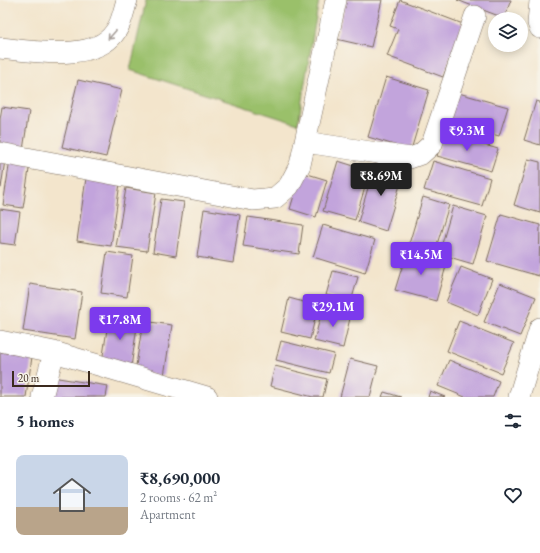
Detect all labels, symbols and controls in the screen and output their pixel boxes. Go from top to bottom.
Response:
map controls [488,12,528,52]
button: layers [488,12,528,52]
one-way arrow [107,30,116,40]
pin: ₹9.3M [439,118,495,152]
text: ₹9.3M [449,122,485,139]
pin: ₹8.69M [348,163,414,197]
text: ₹8.69M [360,167,402,184]
pin: ₹14.5M [388,242,454,276]
text: ₹14.5M [400,246,442,263]
pin: ₹29.1M [300,294,366,328]
text: ₹29.1M [312,298,354,315]
pin: ₹17.8M [87,307,153,341]
text: ₹17.8M [99,311,141,328]
scale bar [12,369,90,388]
text: 20 m [18,371,39,385]
text: 5 homes [16,410,74,432]
icon: filters [502,410,524,432]
text: ₹8,690,000 [140,467,220,489]
icon: home [48,471,96,519]
icon: heart [502,484,524,506]
text: 2 rooms · 62 m² [140,489,217,506]
text: Apartment [140,506,195,523]

